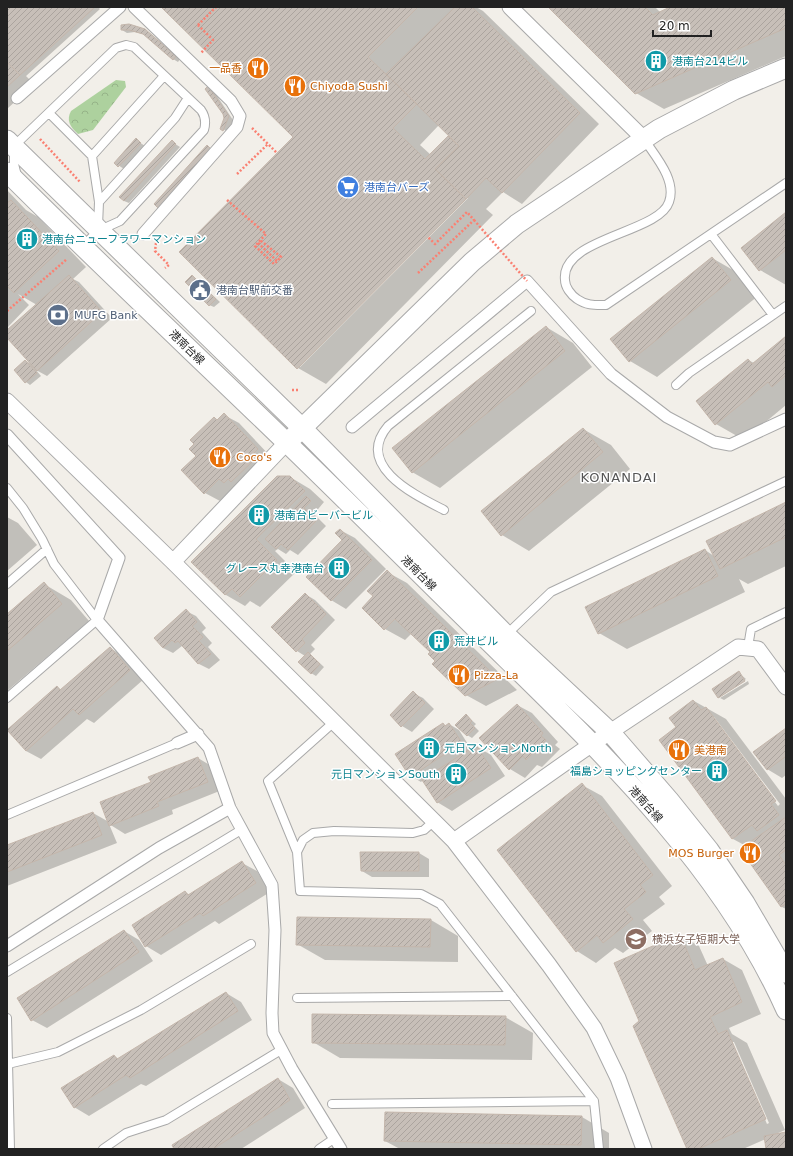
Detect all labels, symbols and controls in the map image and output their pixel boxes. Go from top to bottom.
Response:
scale bar [653,12,711,38]
text: 20 m [659,19,690,33]
building icon: 港南台214ビル [643,48,669,74]
restaurant icon: 一品香 [245,55,271,81]
place label: 港南台214ビル [672,55,748,68]
place label: 一品香 [209,62,242,75]
restaurant icon: Chiyoda Sushi [282,73,308,99]
place label: Chiyoda Sushi [310,80,388,93]
supermarket icon: 港南台バーズ [335,174,361,200]
place label: 港南台バーズ [364,181,429,194]
building icon: 港南台ニューフラワーマンション [14,226,40,252]
place label: 港南台ニューフラワーマンション [42,233,206,246]
public building icon: 港南台駅前交番 [187,277,213,303]
place label: 港南台駅前交番 [216,284,293,297]
bank icon: MUFG Bank [45,302,71,328]
place label: MUFG Bank [74,309,138,322]
street label: 港南台線 [166,327,207,367]
restaurant icon: Coco's [207,444,233,470]
place label: Coco's [236,451,272,464]
district label: KONANDAI [581,470,657,485]
building icon: 港南台ビーバービル [246,502,272,528]
place label: 港南台ビーバービル [274,509,373,522]
street label: 港南台線 [398,553,439,594]
building icon: グレース丸幸港南台 [326,555,352,581]
place label: グレース丸幸港南台 [226,562,324,575]
building icon: 荒井ビル [426,628,452,654]
place label: 荒井ビル [454,635,498,648]
restaurant icon: Pizza-La [446,662,472,688]
place label: Pizza-La [474,669,519,682]
building icon: 元日マンションNorth [416,735,442,761]
restaurant icon: 美港南 [666,737,692,763]
place label: 元日マンションNorth [444,742,552,755]
place label: 美港南 [694,744,727,757]
building icon: 福島ショッピングセンター [704,758,730,784]
building icon: 元日マンションSouth [443,761,469,787]
place label: 福島ショッピングセンター [570,765,702,778]
place label: 元日マンションSouth [331,768,440,781]
street label: 港南台線 [626,784,665,825]
restaurant icon: MOS Burger [737,840,763,866]
place label: MOS Burger [668,847,734,860]
school or university icon: 横浜女子短期大学 [623,926,649,952]
place label: 横浜女子短期大学 [652,933,740,946]

